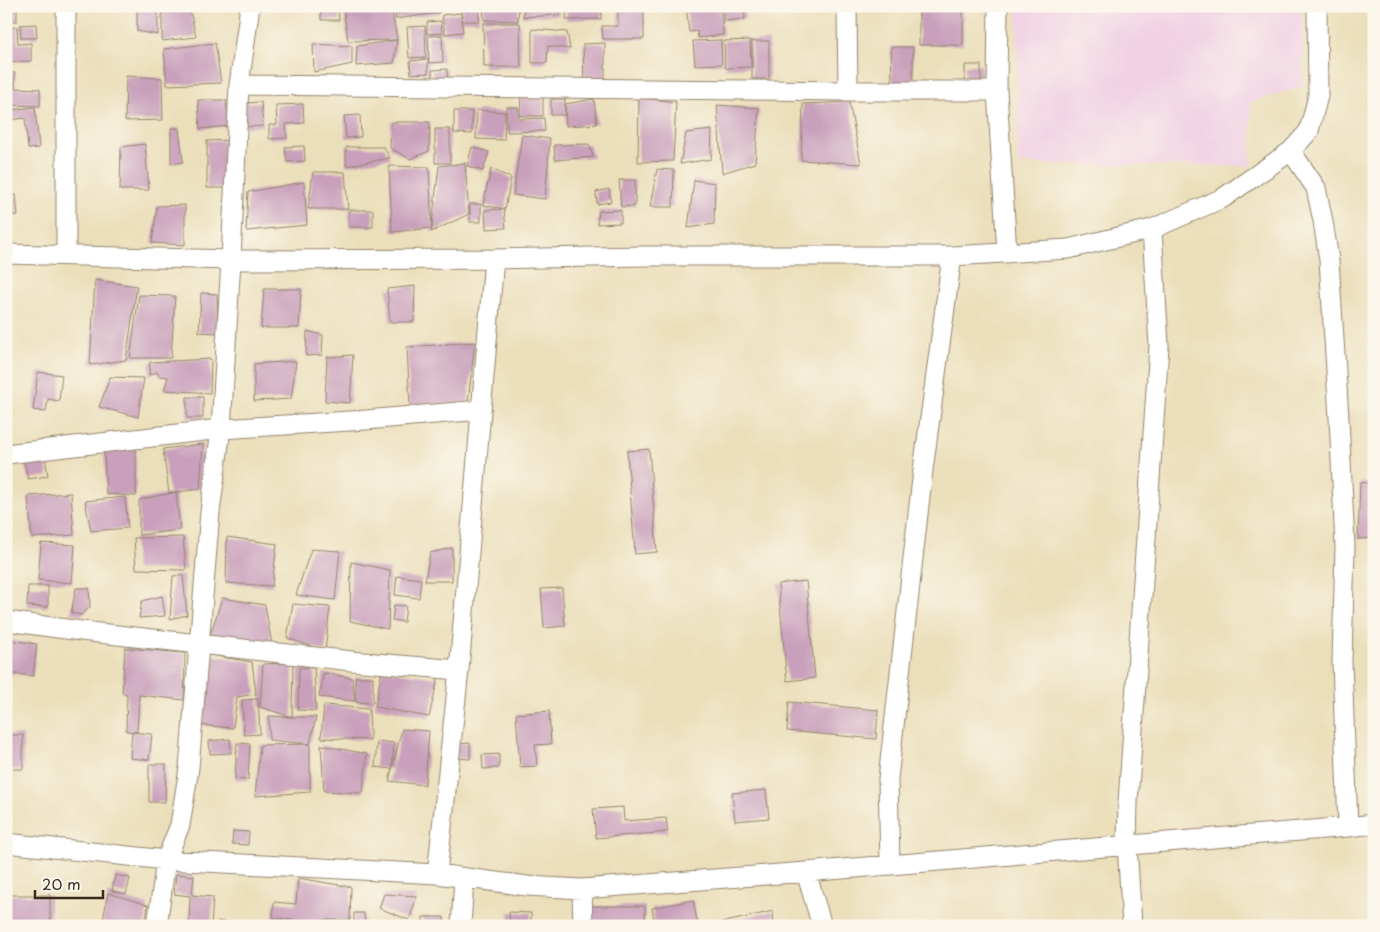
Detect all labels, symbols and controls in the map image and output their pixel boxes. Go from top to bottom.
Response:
scale bar [35,867,102,899]
text: 20 m [42,872,81,895]

